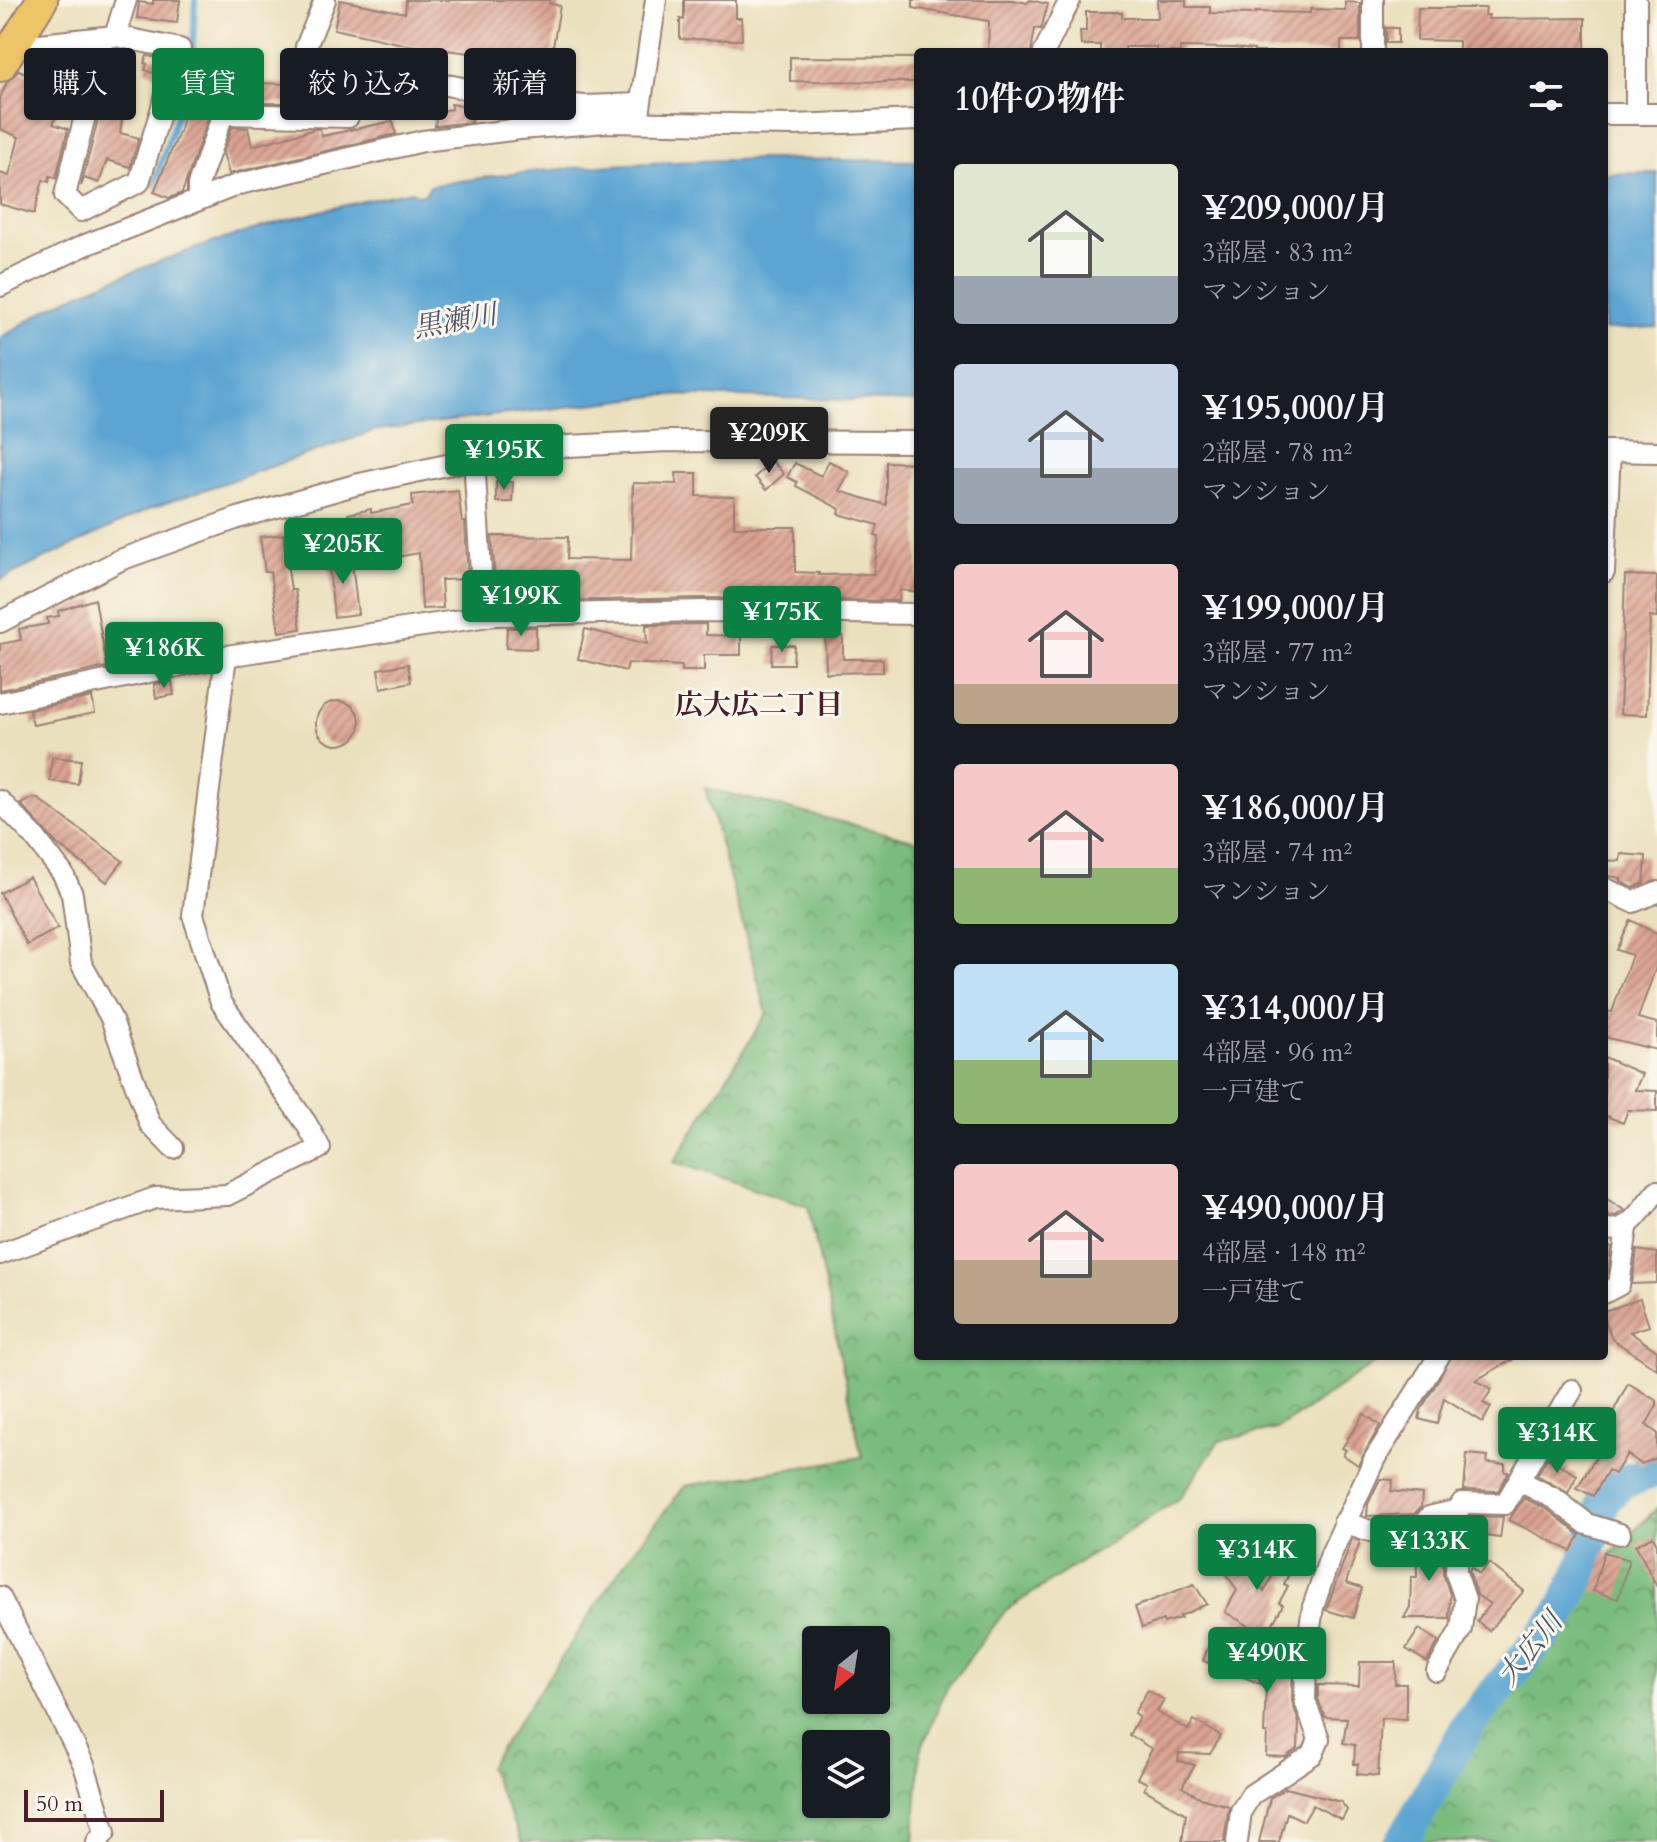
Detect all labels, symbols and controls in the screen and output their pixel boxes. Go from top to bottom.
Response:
chip: 購入 [24,48,136,120]
chip: 賃貸 [152,48,264,120]
chip: 絞り込み [280,48,448,120]
chip: 新着 [464,48,576,120]
icon: filters [1524,74,1568,118]
text: 10件の物件 [954,76,1125,122]
text: ¥209,000/月 [1202,185,1390,231]
icon: home [1018,196,1114,292]
text: 3部屋 · 83 m² [1202,235,1352,270]
text: マンション [1202,274,1331,309]
water label: 黒瀬川 [410,294,503,347]
text: ¥195,000/月 [1202,385,1390,431]
icon: home [1018,396,1114,492]
pin: ¥209K [713,407,825,475]
text: ¥209K [728,415,810,450]
pin: ¥195K [448,424,560,492]
text: ¥195K [463,432,545,467]
text: 2部屋 · 78 m² [1202,435,1352,470]
text: マンション [1202,474,1331,509]
pin: ¥205K [287,518,399,586]
text: ¥205K [302,526,384,561]
pin: ¥199K [465,570,577,638]
text: ¥199K [480,578,562,613]
text: ¥199,000/月 [1202,585,1390,631]
pin: ¥175K [726,586,838,654]
text: ¥175K [741,594,823,629]
icon: home [1018,596,1114,692]
pin: ¥186K [108,622,220,690]
text: ¥186K [123,630,205,665]
text: 3部屋 · 77 m² [1202,635,1352,670]
text: マンション [1202,674,1331,709]
district label: 広大広二丁目 [675,686,843,724]
text: ¥186,000/月 [1202,785,1390,831]
icon: home [1018,796,1114,892]
text: 3部屋 · 74 m² [1202,835,1352,870]
text: マンション [1202,874,1331,909]
text: ¥314,000/月 [1202,985,1390,1031]
icon: home [1018,996,1114,1092]
text: 4部屋 · 96 m² [1202,1035,1352,1070]
text: 一戸建て [1202,1074,1306,1109]
text: ¥490,000/月 [1202,1185,1390,1231]
icon: home [1018,1196,1114,1292]
text: 4部屋 · 148 m² [1202,1235,1366,1270]
text: 一戸建て [1202,1274,1306,1309]
pin: ¥314K [1501,1407,1613,1475]
text: ¥314K [1516,1415,1598,1450]
pin: ¥133K [1373,1515,1485,1583]
text: ¥133K [1388,1523,1470,1558]
pin: ¥314K [1201,1524,1313,1592]
text: ¥314K [1216,1532,1298,1567]
water label: 大広川 [1489,1602,1573,1694]
north arrow [802,1626,890,1714]
map controls [802,1626,890,1818]
pin: ¥490K [1211,1627,1323,1695]
text: ¥490K [1226,1635,1308,1670]
button: layers [802,1730,890,1818]
scale bar [24,1786,164,1822]
text: 50 m [36,1789,83,1819]

